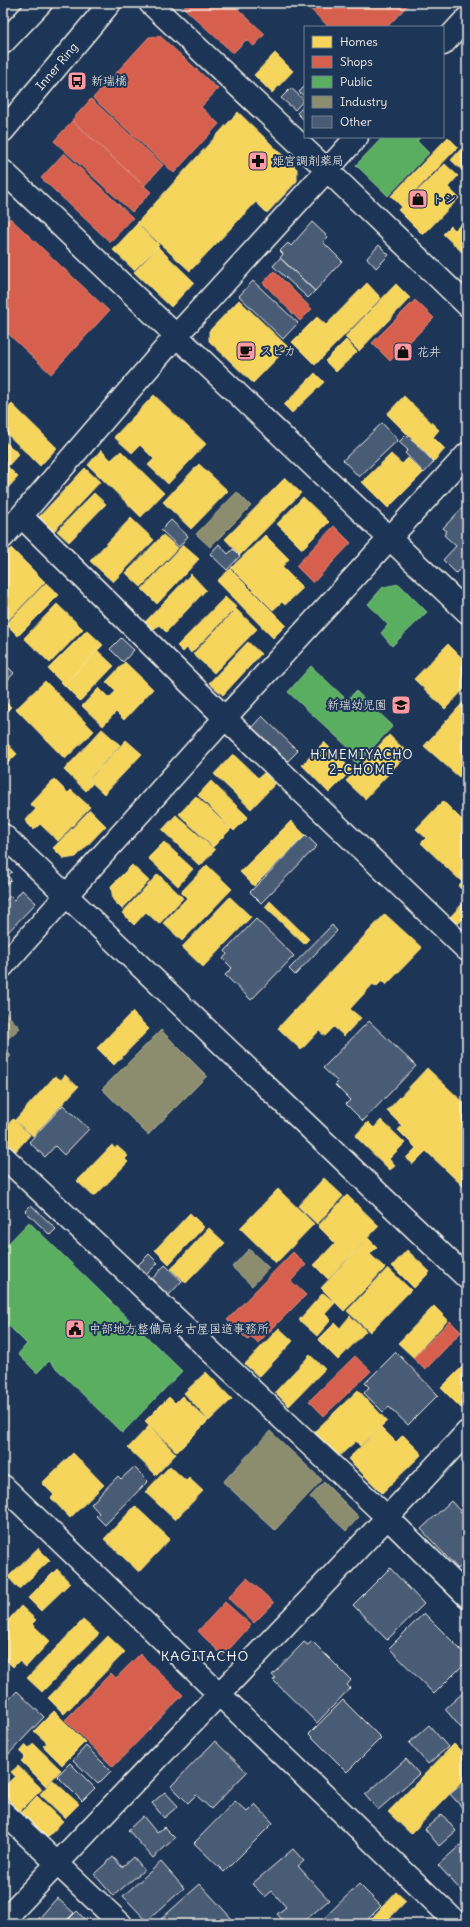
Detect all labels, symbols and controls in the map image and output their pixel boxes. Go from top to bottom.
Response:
legend [304,26,444,138]
text: Homes [340,34,378,49]
street label: Inner Ring [32,39,81,93]
text: Shops [340,54,373,69]
bus stop icon: 新瑞橋 [66,70,88,92]
place label: 新瑞橋 [91,73,127,88]
text: Public [340,74,372,89]
text: Industry [340,94,387,109]
text: Other [340,114,372,129]
pharmacy icon: 姫宮調剤薬局 [247,150,269,172]
place label: 姫宮調剤薬局 [272,153,344,168]
shop icon: トシ [407,188,429,210]
place label: トシ [432,191,456,206]
cafe icon: スピカ [235,340,257,362]
shop icon: 花井 [392,341,414,363]
place label: スピカ [260,343,296,358]
place label: 花井 [417,344,441,359]
school or university icon: 新瑞幼児園 [390,694,412,716]
place label: 新瑞幼児園 [327,697,387,712]
district label: HIMEMIYACHO 2-CHOME [310,746,414,778]
public building icon: 中部地方整備局名古屋国道事務所 [64,1318,86,1340]
place label: 中部地方整備局名古屋国道事務所 [89,1321,269,1336]
district label: KAGITACHO [161,1647,249,1665]

